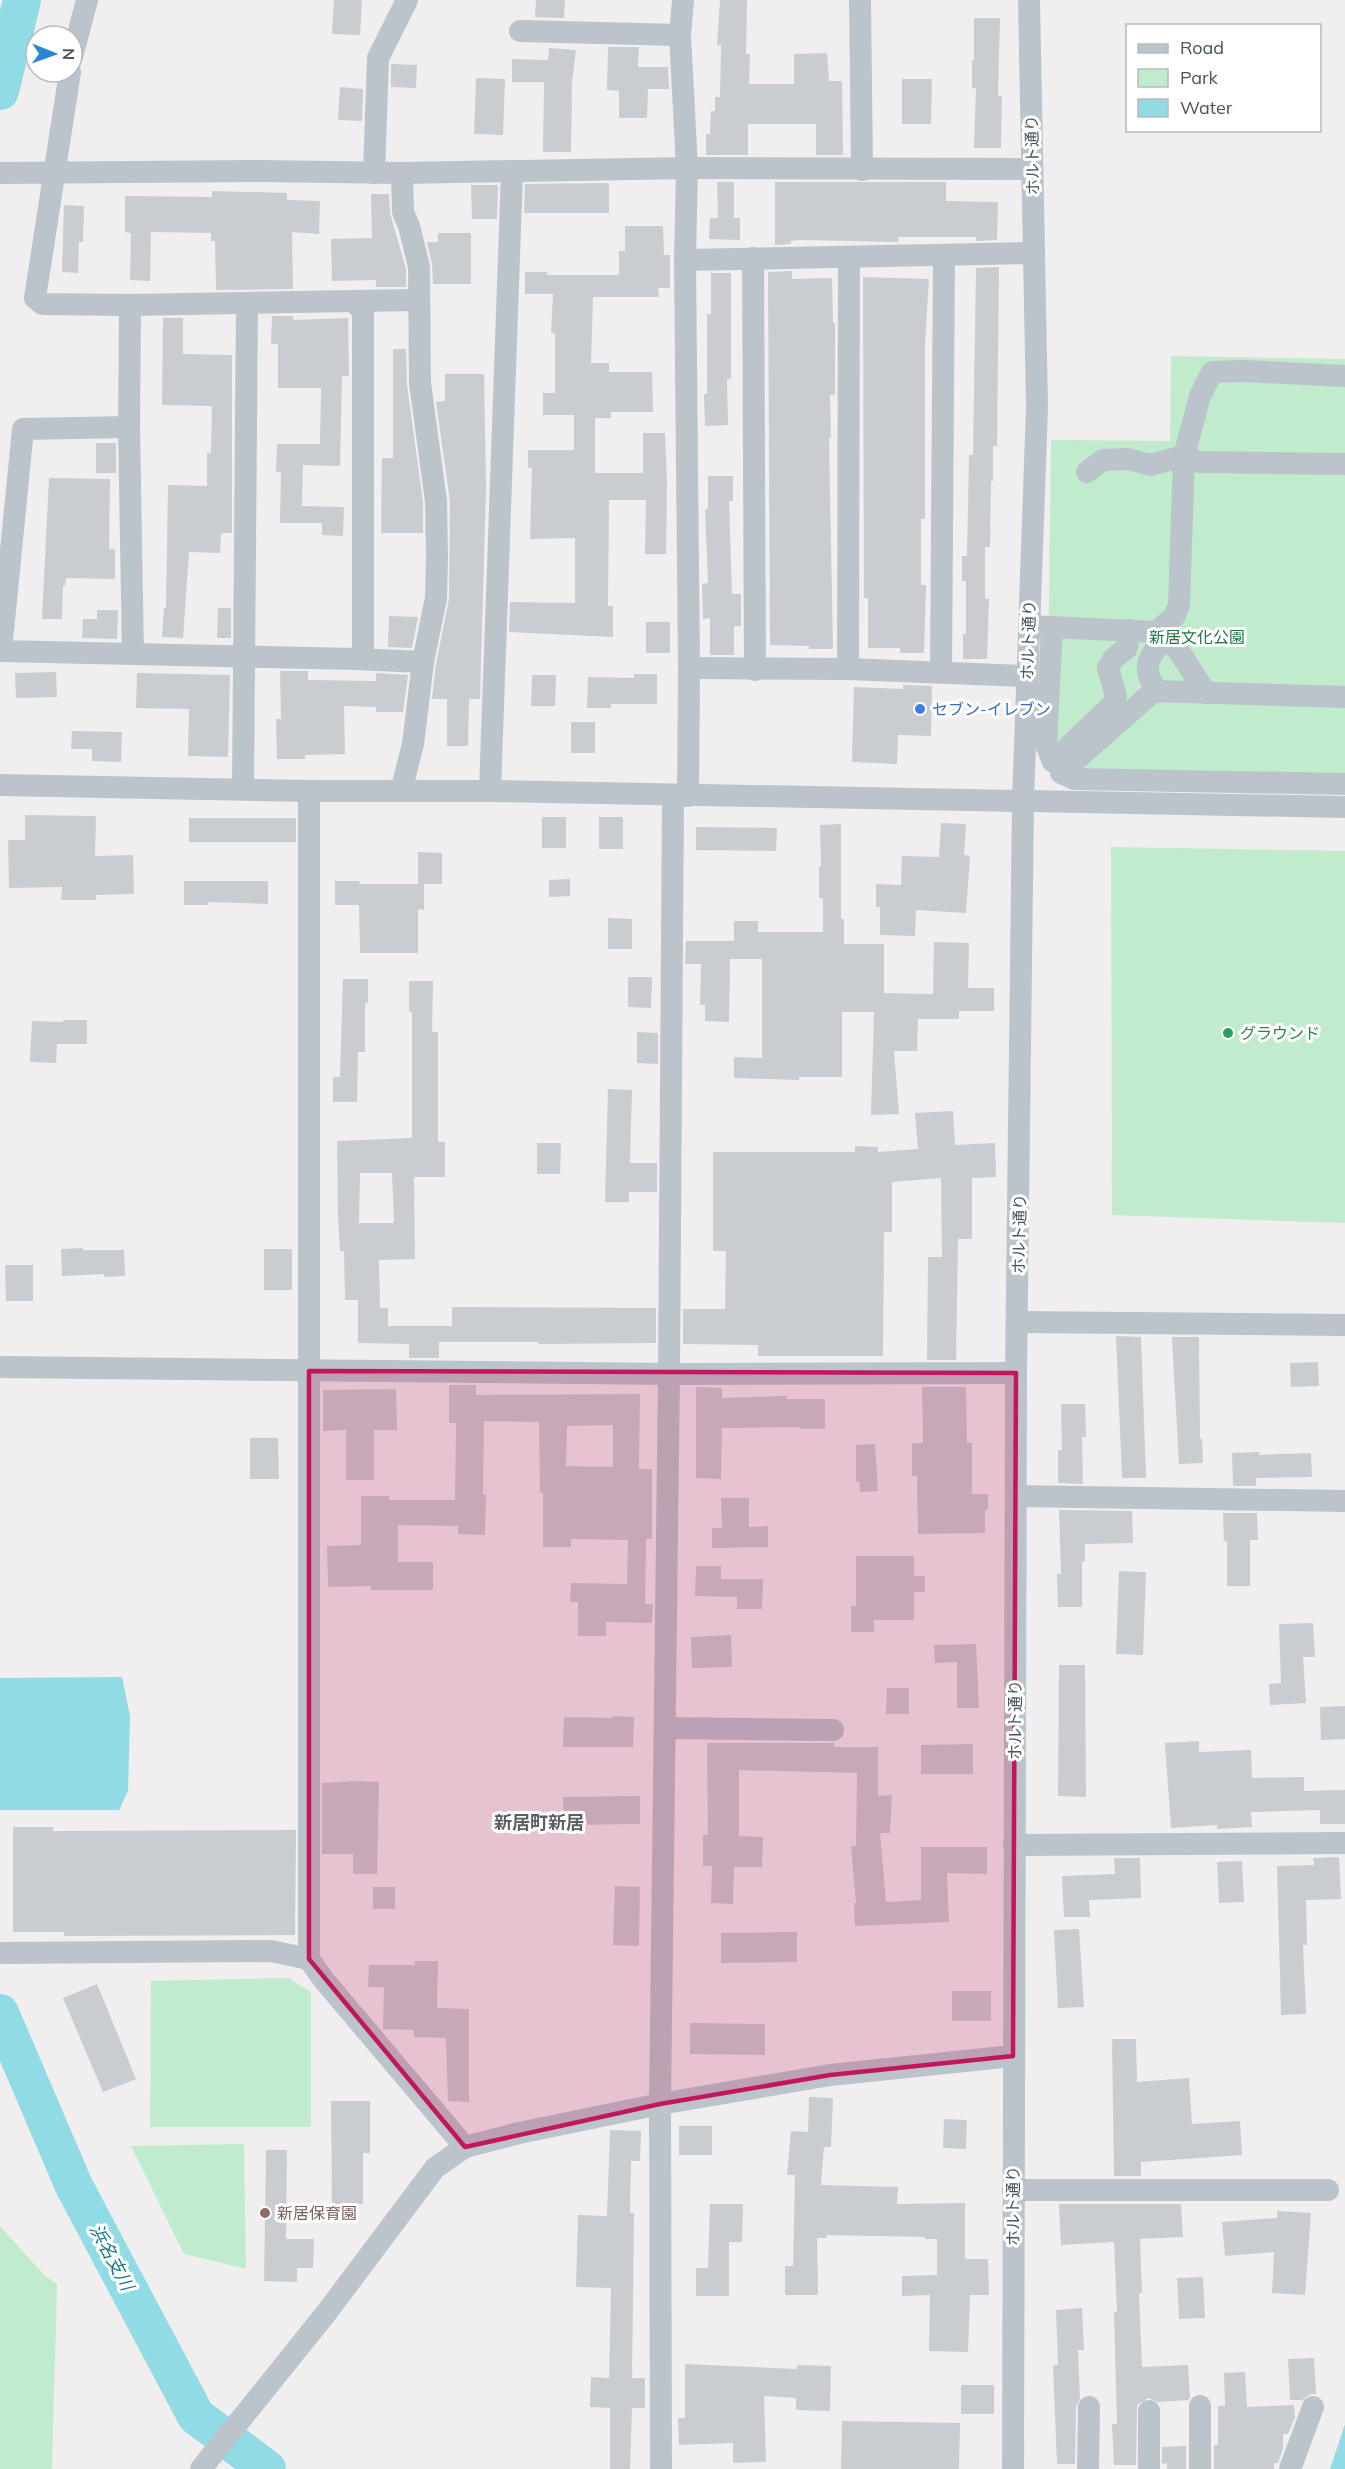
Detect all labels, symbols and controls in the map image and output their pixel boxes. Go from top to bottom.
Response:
north arrow [24,24,84,84]
legend [1126,24,1321,132]
text: Road [1180,36,1224,59]
text: N [59,48,79,60]
text: Park [1180,66,1219,89]
text: Water [1180,96,1233,119]
street label: ホルト通り [1021,115,1043,195]
street label: ホルト通り [1017,600,1039,680]
park label: 新居文化公園 [1149,627,1245,647]
place label: セブン-イレブン [932,699,1051,719]
marker: セブン-イレブン [913,702,927,716]
place label: グラウンド [1240,1023,1320,1043]
marker: グラウンド [1221,1026,1235,1040]
street label: ホルト通り [1008,1194,1030,1274]
street label: ホルト通り [1005,1680,1025,1760]
district label: 新居町新居 [494,1811,584,1834]
street label: ホルト通り [1003,2166,1023,2246]
place label: 新居保育園 [277,2203,357,2223]
marker: 新居保育園 [258,2206,272,2220]
water label: 浜名支川 [85,2220,140,2296]

